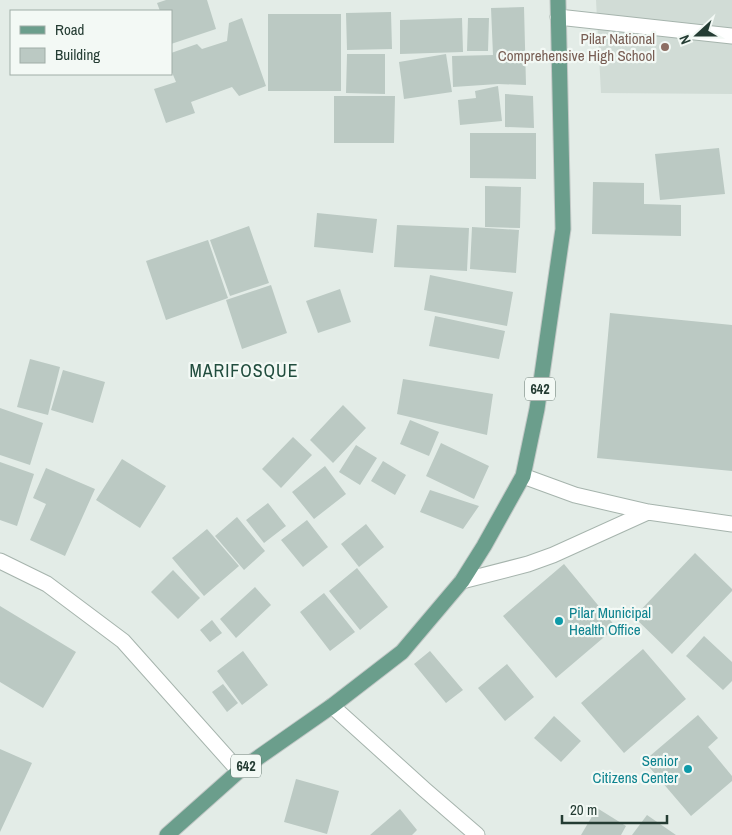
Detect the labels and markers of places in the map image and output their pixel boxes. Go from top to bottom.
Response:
place label: Pilar National Comprehensive High School [498,28,655,66]
marker: Pilar National Comprehensive High School [659,41,671,53]
place label: Pilar Municipal Health Office [569,602,651,640]
marker: Pilar Municipal Health Office [553,615,565,627]
place label: Senior Citizens Center [593,750,678,788]
marker: Senior Citizens Center [682,763,694,775]

